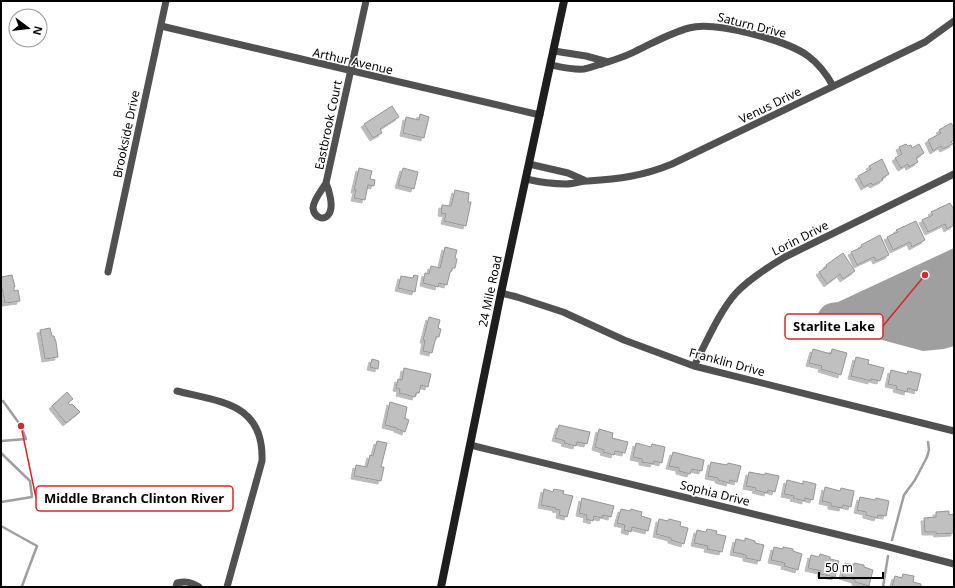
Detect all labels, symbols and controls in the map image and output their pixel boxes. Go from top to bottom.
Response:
north arrow [8,8,48,48]
street label: Saturn Drive [716,8,788,42]
text: N [30,24,47,37]
street label: Arthur Avenue [311,43,395,79]
street label: Eastbrook Court [310,78,346,171]
street label: Venus Drive [736,83,804,127]
street label: Brookside Drive [108,88,144,179]
street label: Lorin Drive [769,216,832,260]
street label: 24 Mile Road [474,254,506,328]
callout: Starlite Lake [785,314,883,339]
text: Starlite Lake [793,317,875,335]
street label: Franklin Drive [687,344,767,380]
street label: Sophia Drive [678,476,752,510]
callout: Middle Branch Clinton River [36,486,233,511]
text: Middle Branch Clinton River [44,489,224,507]
scale bar [819,554,883,580]
text: 50 m [825,559,853,576]

